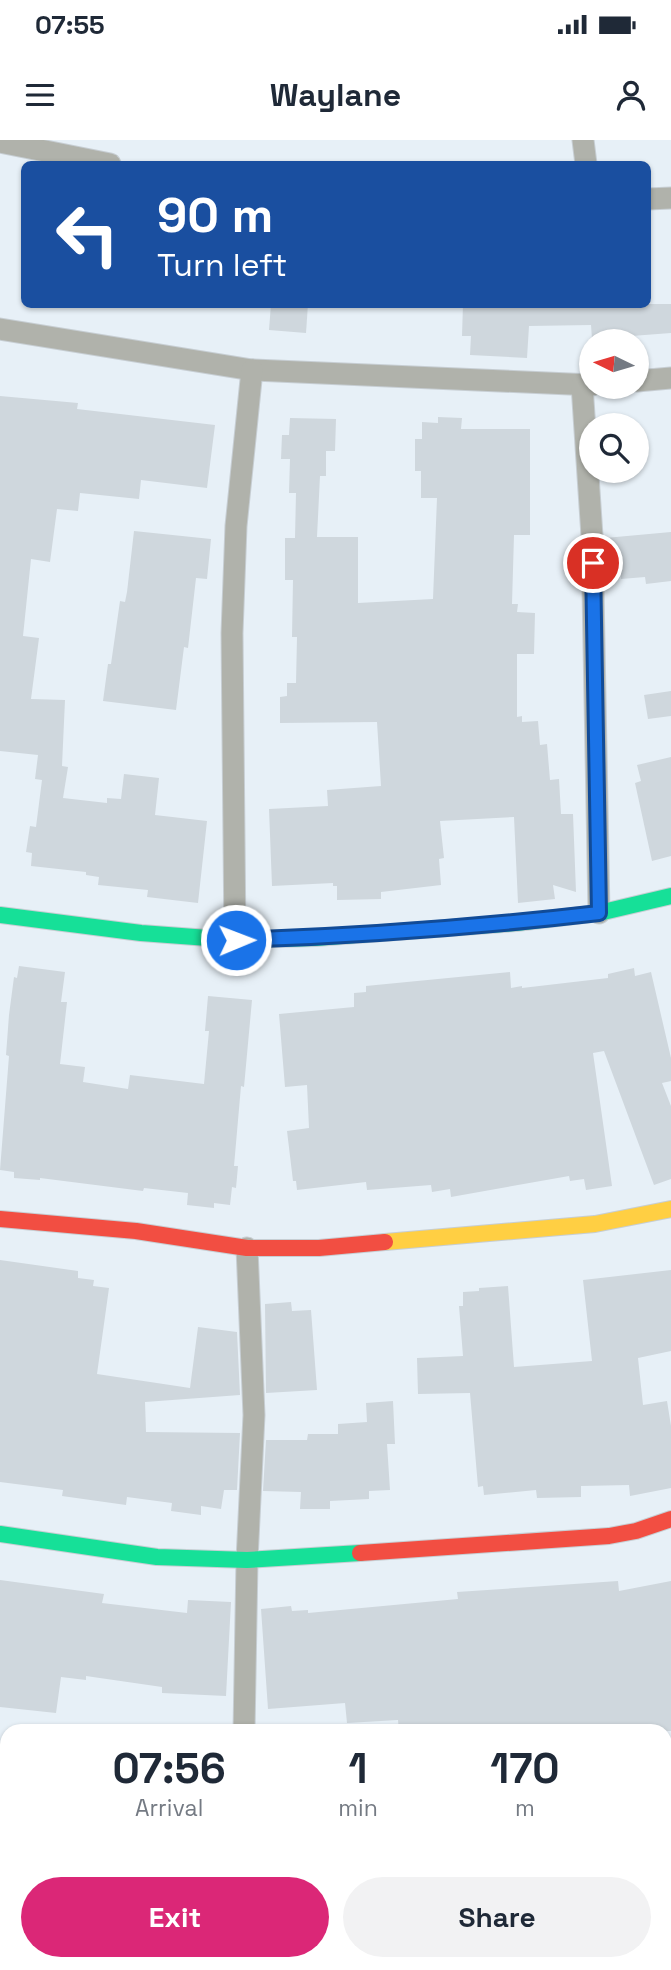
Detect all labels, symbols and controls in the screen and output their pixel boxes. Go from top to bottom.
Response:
text: 07:55 [35,8,105,42]
text: Waylane [270,75,401,115]
icon: menu [21,76,59,114]
icon: person [612,76,650,114]
text: 90 m [157,184,273,246]
icon: left [42,189,133,280]
text: Turn left [157,245,287,285]
north arrow [579,329,649,399]
map controls [579,329,649,483]
button: search [579,413,649,483]
pin [563,533,623,593]
icon: arrive [574,544,612,582]
position arrow [199,903,273,977]
text: 07:56 [112,1742,226,1795]
text: 1 [349,1742,367,1795]
text: 170 [490,1742,560,1795]
text: Arrival [135,1793,203,1823]
text: min [338,1793,378,1823]
text: m [515,1793,535,1823]
button: Exit [21,1877,329,1957]
button: Share [343,1877,651,1957]

